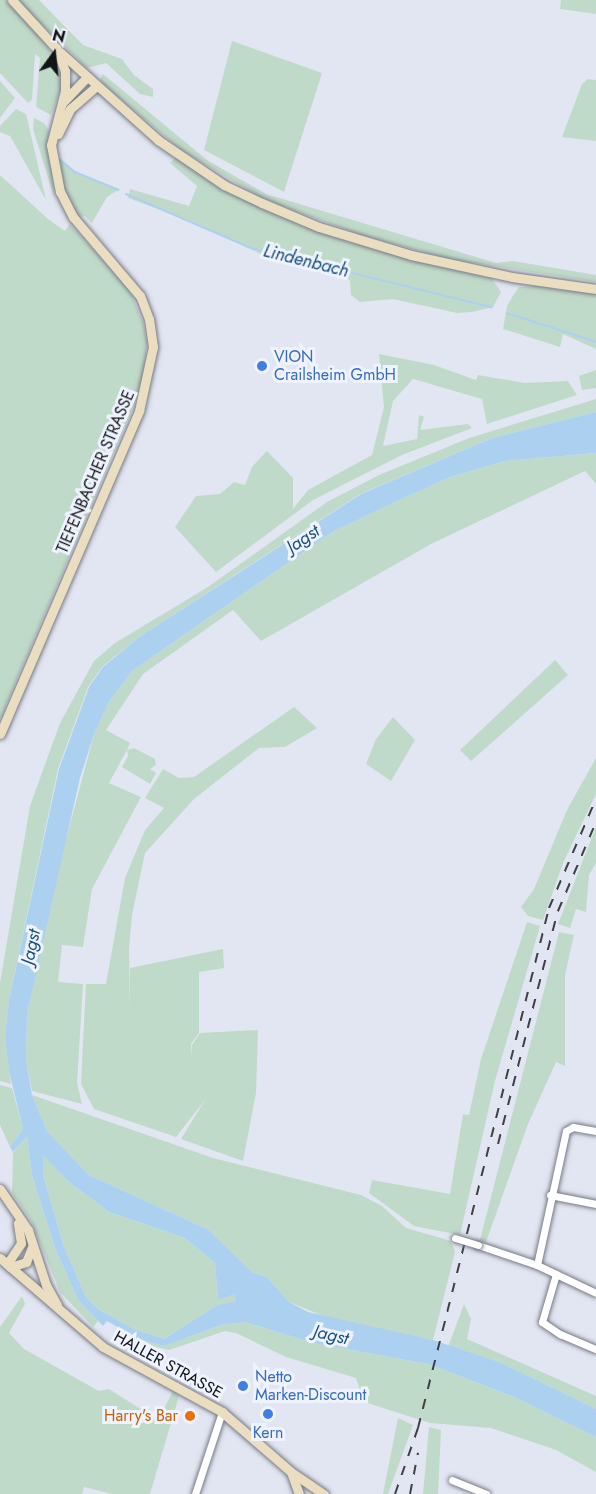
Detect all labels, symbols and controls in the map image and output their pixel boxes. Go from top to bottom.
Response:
text: N [50,23,68,49]
north arrow [24,24,84,84]
water label: Lindenbach [261,240,351,282]
place label: VION Crailsheim GmbH [274,347,396,385]
marker: VION Crailsheim GmbH [255,359,269,373]
street label: TIEFENBACHER STRASSE [53,388,139,556]
water label: Jagst [282,520,324,558]
water label: Jagst [17,927,45,967]
water label: Jagst [311,1321,351,1349]
street label: HALLER STRASSE [110,1327,226,1403]
place label: Netto Marken-Discount [255,1367,366,1405]
marker: Netto Marken-Discount [236,1379,250,1393]
place label: Harry's Bar [104,1406,178,1426]
marker: Kern [261,1407,275,1421]
marker: Harry's Bar [183,1409,197,1423]
place label: Kern [253,1423,283,1443]

